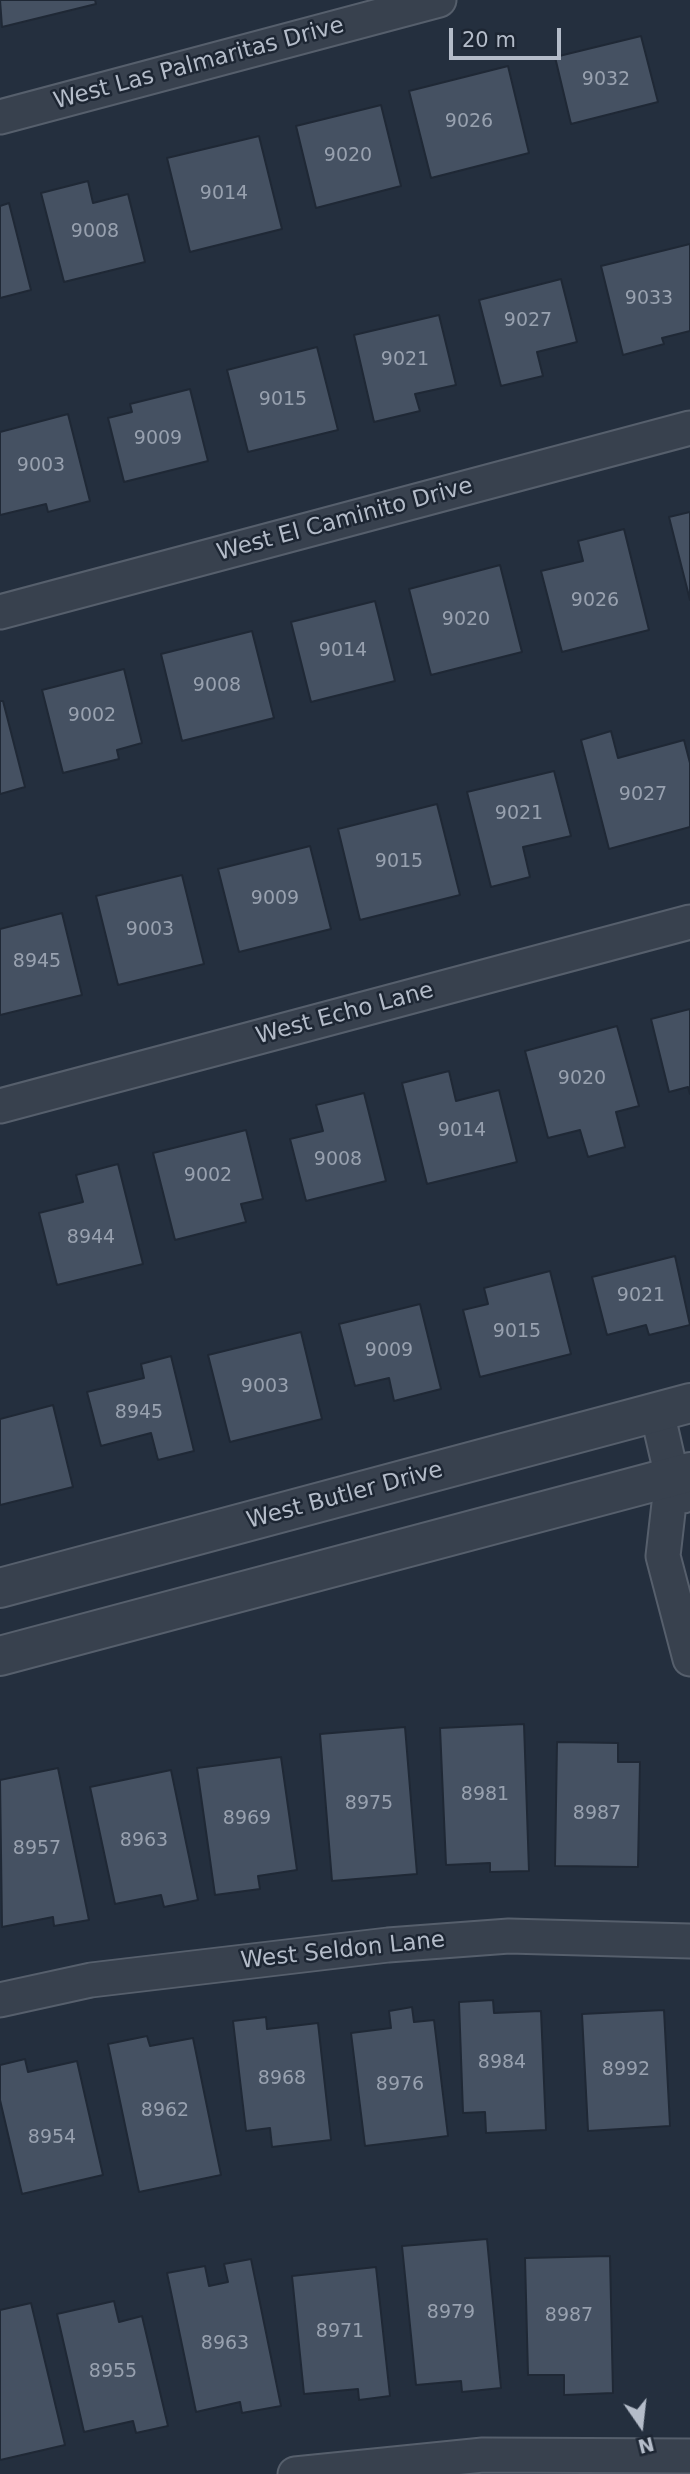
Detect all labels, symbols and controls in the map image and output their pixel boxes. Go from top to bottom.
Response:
street label: West Las Palmaritas Drive [51,12,347,116]
scale bar [452,14,564,58]
text: 20 m [462,28,516,52]
house number: 9032 [582,69,630,91]
house number: 9026 [445,111,493,133]
house number: 9020 [324,145,372,167]
house number: 9014 [200,183,248,205]
house number: 9008 [71,221,119,243]
house number: 9033 [625,288,673,310]
house number: 9027 [504,310,552,332]
house number: 9021 [381,349,429,371]
house number: 9015 [259,389,307,411]
house number: 9009 [134,428,182,450]
house number: 9003 [17,455,65,477]
street label: West El Caminito Drive [214,473,476,567]
house number: 9026 [571,590,619,612]
house number: 9020 [442,609,490,631]
house number: 9014 [319,640,367,662]
house number: 9008 [193,675,241,697]
house number: 9002 [68,705,116,727]
house number: 9027 [619,784,667,806]
house number: 9021 [495,803,543,825]
house number: 9015 [375,851,423,873]
house number: 9009 [251,888,299,910]
house number: 9003 [126,919,174,941]
house number: 8945 [13,951,61,973]
street label: West Echo Lane [253,977,437,1051]
house number: 9020 [558,1068,606,1090]
house number: 9014 [438,1120,486,1142]
house number: 9008 [314,1149,362,1171]
house number: 9002 [184,1165,232,1187]
house number: 8944 [67,1227,115,1249]
house number: 9021 [617,1285,665,1307]
house number: 9015 [493,1321,541,1343]
house number: 9009 [365,1340,413,1362]
house number: 9003 [241,1376,289,1398]
house number: 8945 [115,1402,163,1424]
street label: West Butler Drive [244,1457,446,1535]
house number: 8981 [461,1784,509,1806]
house number: 8975 [345,1793,393,1815]
house number: 8987 [573,1803,621,1825]
house number: 8969 [223,1808,271,1830]
house number: 8963 [120,1830,168,1852]
house number: 8957 [13,1838,61,1860]
street label: West Seldon Lane [240,1927,446,1975]
house number: 8984 [478,2052,526,2074]
house number: 8992 [602,2059,650,2081]
house number: 8968 [258,2068,306,2090]
house number: 8976 [376,2074,424,2096]
house number: 8962 [141,2100,189,2122]
house number: 8954 [28,2127,76,2149]
house number: 8979 [427,2302,475,2324]
house number: 8987 [545,2305,593,2327]
house number: 8971 [316,2321,364,2343]
house number: 8963 [201,2333,249,2355]
house number: 8955 [89,2361,137,2383]
north arrow [606,2390,676,2460]
text: N [636,2433,656,2458]

